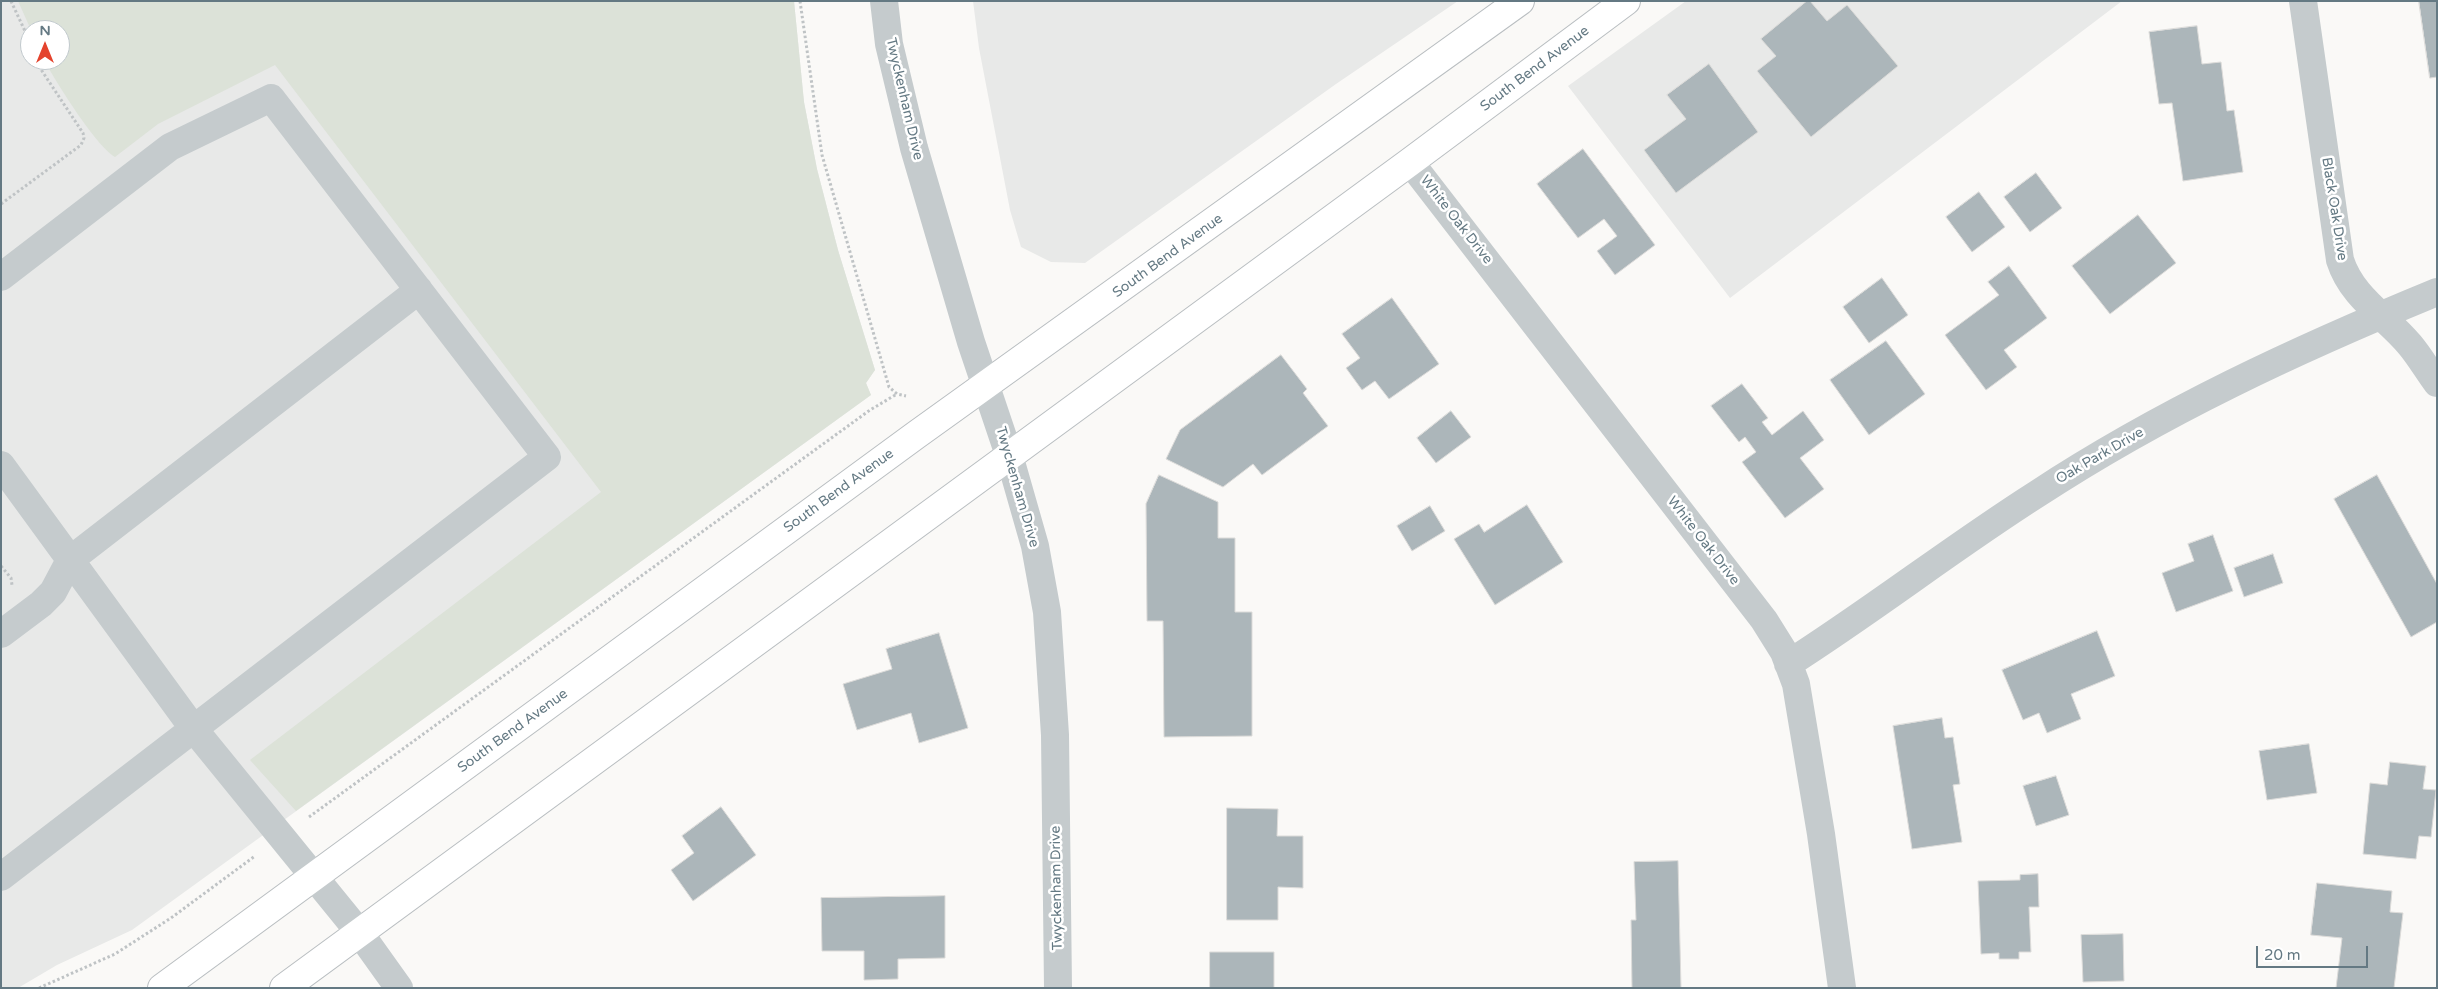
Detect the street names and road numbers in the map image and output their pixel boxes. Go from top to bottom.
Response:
street label: South Bend Avenue [1477,23,1593,115]
street label: Twyckenham Drive [882,36,926,162]
street label: Black Oak Drive [2318,156,2350,262]
street label: White Oak Drive [1416,172,1496,268]
street label: South Bend Avenue [1110,210,1226,302]
street label: Oak Park Drive [2053,424,2147,488]
street label: Twyckenham Drive [992,425,1042,549]
street label: South Bend Avenue [781,445,897,537]
street label: White Oak Drive [1663,493,1743,589]
street label: South Bend Avenue [455,685,571,777]
street label: Twyckenham Drive [1048,825,1066,951]

